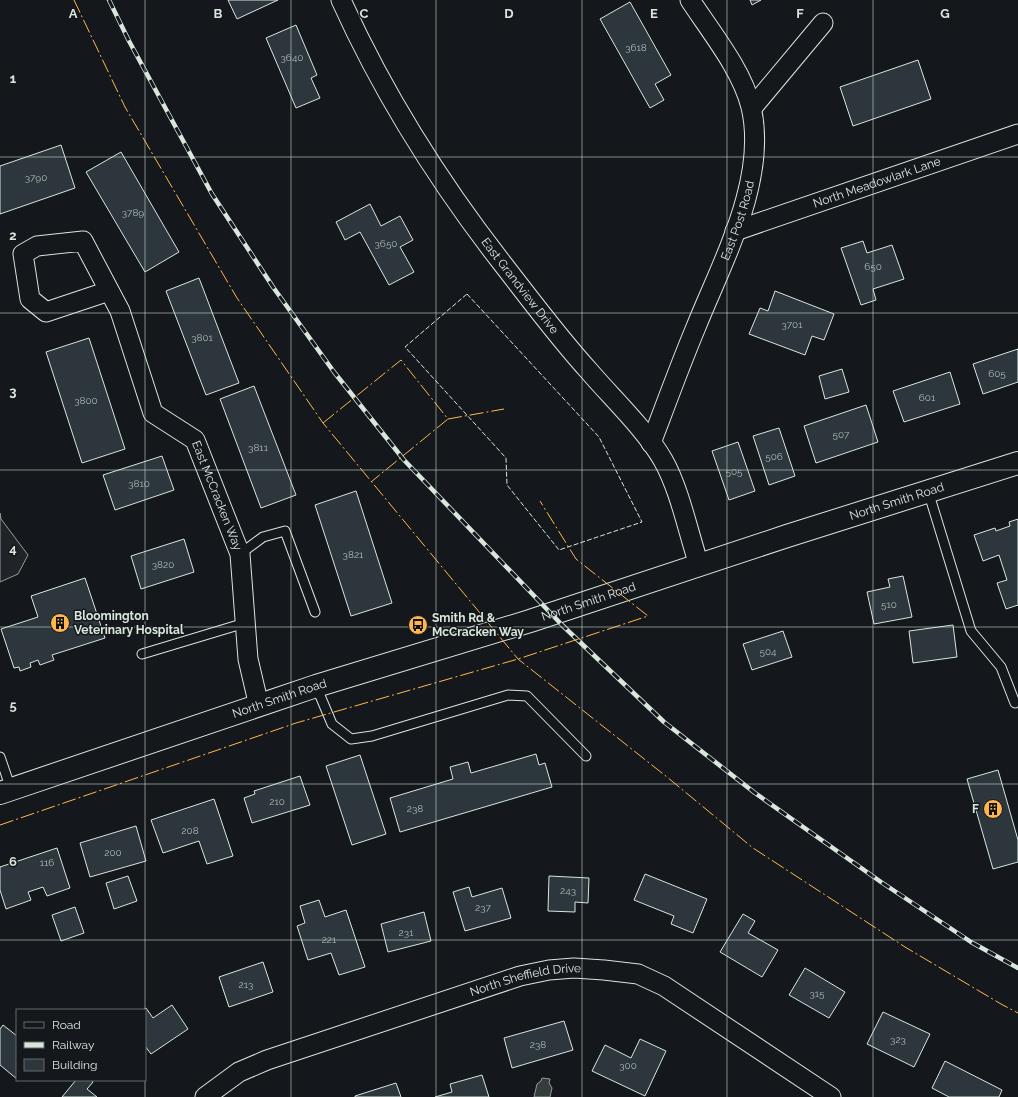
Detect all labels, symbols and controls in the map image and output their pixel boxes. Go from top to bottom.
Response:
text: A [69,6,78,21]
text: B [214,6,223,21]
text: C [360,6,369,21]
text: D [504,6,514,21]
text: E [650,6,658,21]
text: F [796,6,804,21]
text: G [940,6,950,21]
house number: 3618 [625,42,647,53]
house number: 3640 [281,52,303,63]
text: 1 [10,71,17,86]
street label: North Meadowlark Lane [811,154,942,211]
house number: 3790 [25,172,47,183]
street label: East Post Road [718,179,757,262]
house number: 3789 [122,207,144,218]
text: 2 [9,228,17,243]
street label: East Grandview Drive [478,235,561,337]
house number: 3650 [375,238,397,249]
house number: 650 [864,261,882,272]
house number: 3701 [782,319,803,330]
house number: 3801 [191,332,214,343]
house number: 605 [988,368,1006,379]
text: 3 [9,384,17,399]
house number: 601 [919,392,936,403]
house number: 3800 [74,395,98,406]
house number: 507 [833,429,850,440]
street label: East McCracken Way [189,439,245,553]
house number: 3811 [248,442,269,453]
house number: 506 [765,451,783,462]
house number: 505 [725,466,743,477]
house number: 3810 [128,478,150,489]
street label: North Smith Road [848,480,946,523]
text: 4 [9,541,17,556]
house number: 3821 [343,549,364,560]
house number: 3820 [152,559,174,570]
street label: North Smith Road [540,580,638,624]
house number: 510 [881,599,897,610]
place label: Bloomington Veterinary Hospital [74,609,184,637]
place label: Smith Rd & McCracken Way [432,611,524,639]
building icon: Bloomington Veterinary Hospital [49,612,71,634]
bus stop icon: Smith Rd & McCracken Way [407,614,429,636]
house number: 504 [759,646,777,657]
street label: North Smith Road [231,676,328,721]
text: 5 [9,698,17,713]
house number: 210 [269,796,285,807]
building icon: F [982,798,1004,820]
place label: F [972,802,979,816]
house number: 238 [407,803,423,814]
house number: 208 [181,825,199,836]
house number: 200 [104,847,122,858]
text: 6 [9,854,17,869]
house number: 116 [40,857,54,868]
house number: 243 [560,885,576,896]
house number: 237 [475,902,492,913]
house number: 231 [399,927,414,938]
house number: 221 [322,934,337,945]
street label: North Sheffield Drive [468,961,582,999]
house number: 213 [239,979,253,990]
house number: 315 [809,988,825,999]
legend [16,1009,146,1081]
text: Road [52,1018,81,1032]
house number: 323 [890,1034,906,1045]
text: Railway [52,1038,95,1052]
house number: 238 [530,1039,546,1050]
text: Building [52,1058,98,1072]
house number: 300 [619,1060,637,1071]

